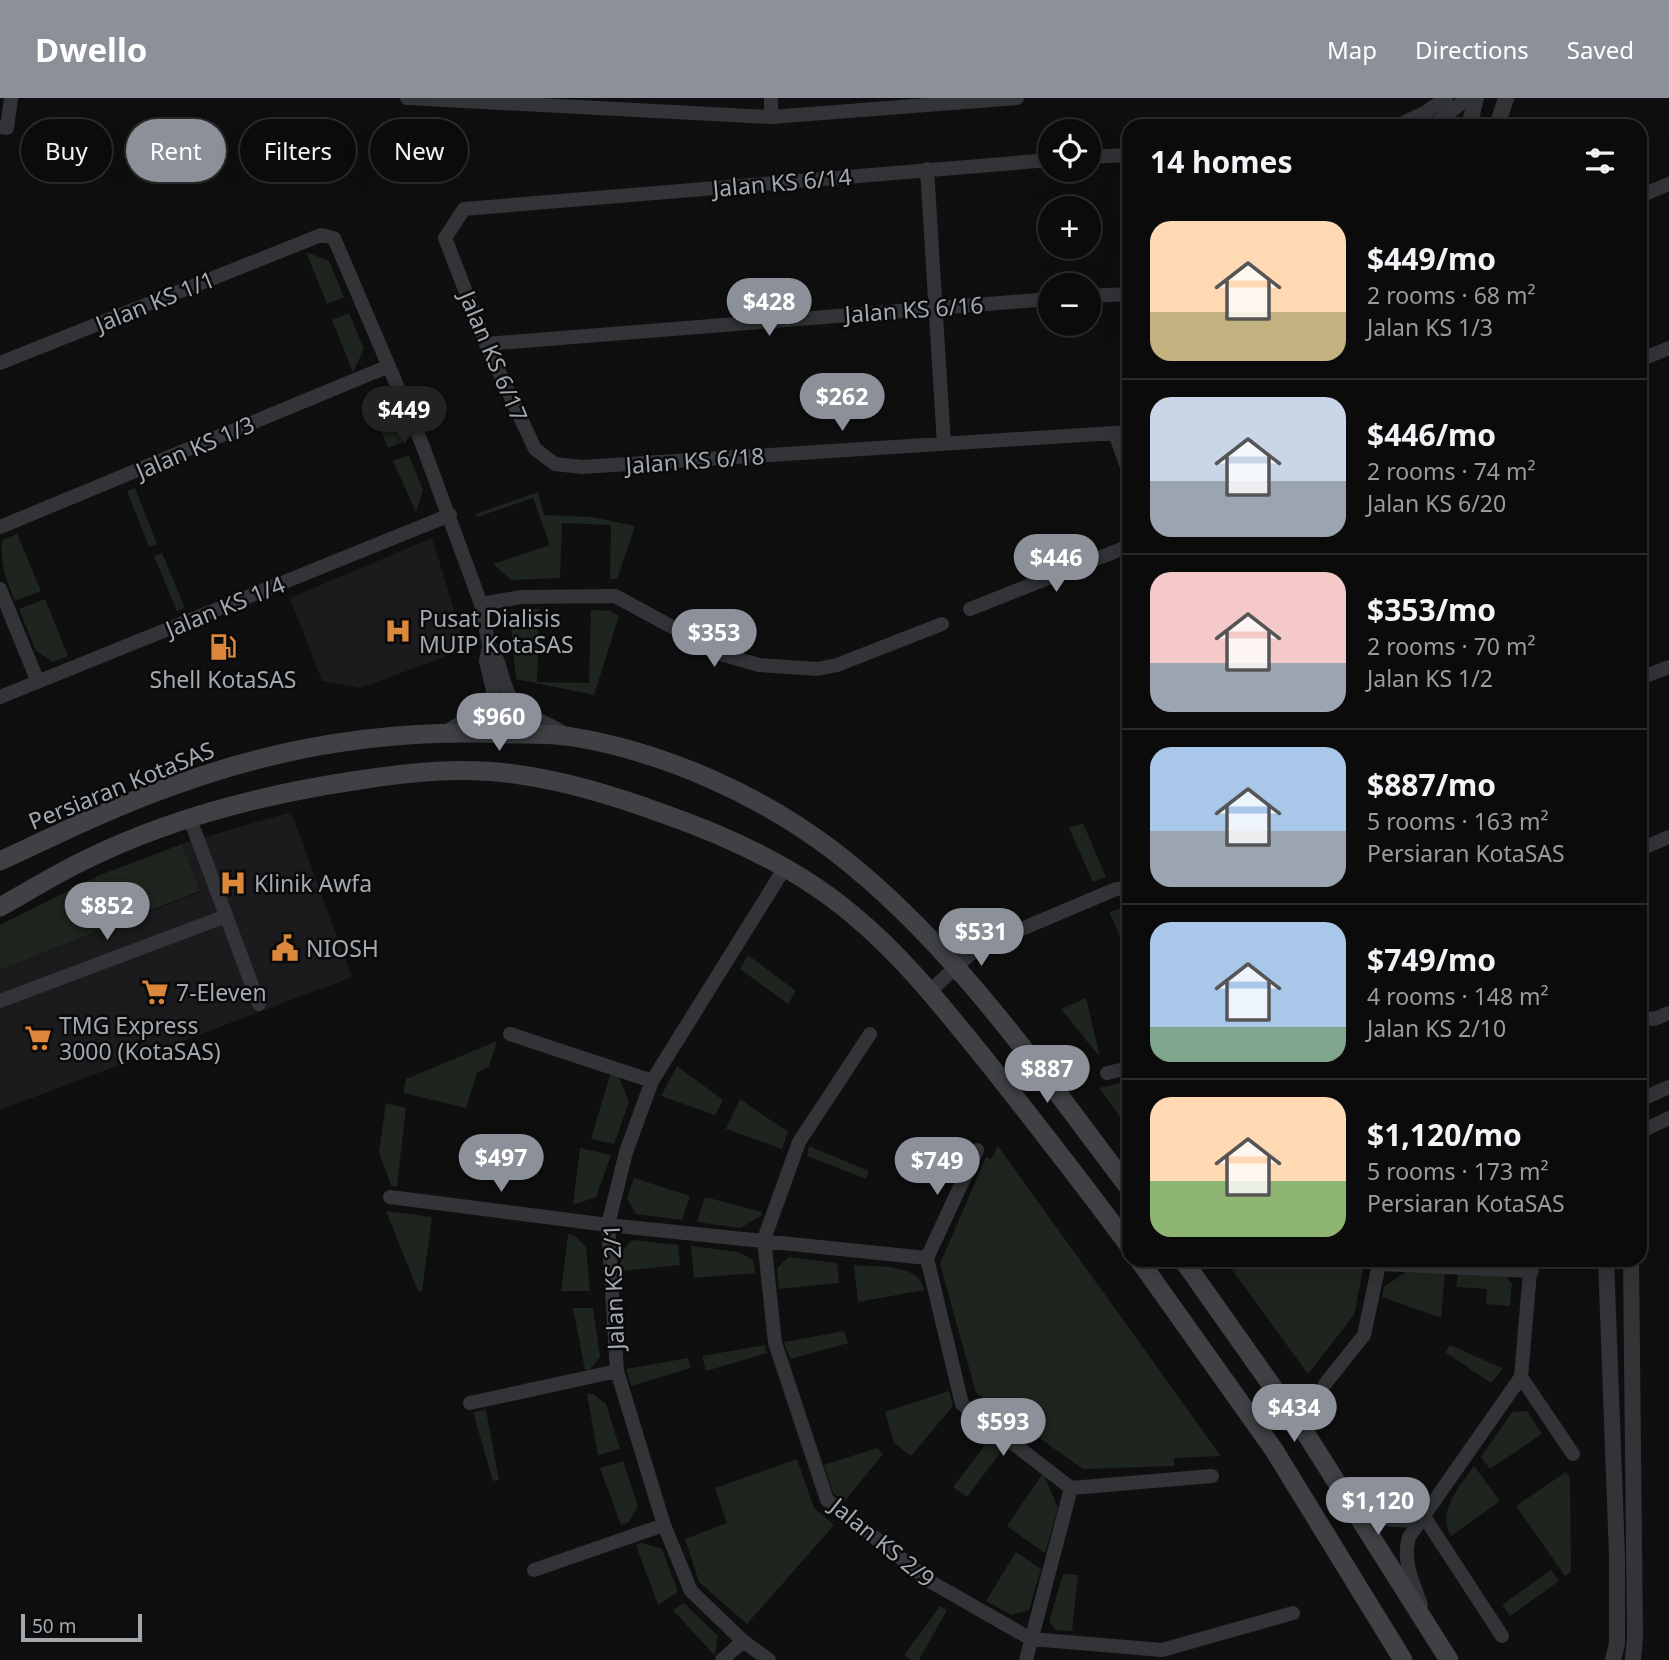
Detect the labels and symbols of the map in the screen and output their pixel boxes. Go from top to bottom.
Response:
street label: Jalan KS 6/14 [709,160,853,204]
street label: Jalan KS 1/1 [89,263,219,340]
pin: $428 [728,278,810,338]
street label: Jalan KS 6/17 [451,284,536,426]
street label: Jalan KS 6/16 [842,288,984,330]
pin: $262 [801,374,883,433]
pin: $449 [363,386,445,446]
street label: Jalan KS 1/3 [129,408,259,487]
street label: Jalan KS 6/18 [623,439,765,481]
pin: $446 [1015,534,1097,594]
street label: Jalan KS 1/4 [159,568,289,645]
place label: Pusat Dialisis MUIP KotaSAS [419,602,574,660]
pin: $353 [673,610,755,669]
hospital icon: Pusat Dialisis MUIP KotaSAS [383,616,413,646]
fuel station icon: Shell KotaSAS [208,632,238,662]
place label: Shell KotaSAS [150,663,296,695]
pin: $960 [458,694,540,753]
street label: Persiaran KotaSAS [23,733,219,837]
place label: Klinik Awfa [254,867,372,899]
hospital icon: Klinik Awfa [218,868,248,898]
pin: $852 [66,882,148,942]
pin: $531 [940,908,1022,968]
place label: NIOSH [306,932,379,964]
public building icon: NIOSH [270,933,300,963]
place label: 7-Eleven [176,976,267,1008]
supermarket icon: 7-Eleven [140,977,170,1007]
place label: TMG Express 3000 (KotaSAS) [59,1009,221,1067]
supermarket icon: TMG Express 3000 (KotaSAS) [23,1023,53,1053]
pin: $887 [1006,1046,1088,1105]
pin: $497 [460,1134,542,1194]
pin: $749 [896,1138,978,1197]
street label: Jalan KS 2/1 [595,1224,631,1352]
pin: $434 [1253,1384,1335,1444]
pin: $593 [962,1398,1044,1458]
pin: $1,120 [1321,1478,1435,1537]
street label: Jalan KS 2/9 [822,1489,942,1594]
scale bar [21,1611,142,1643]

